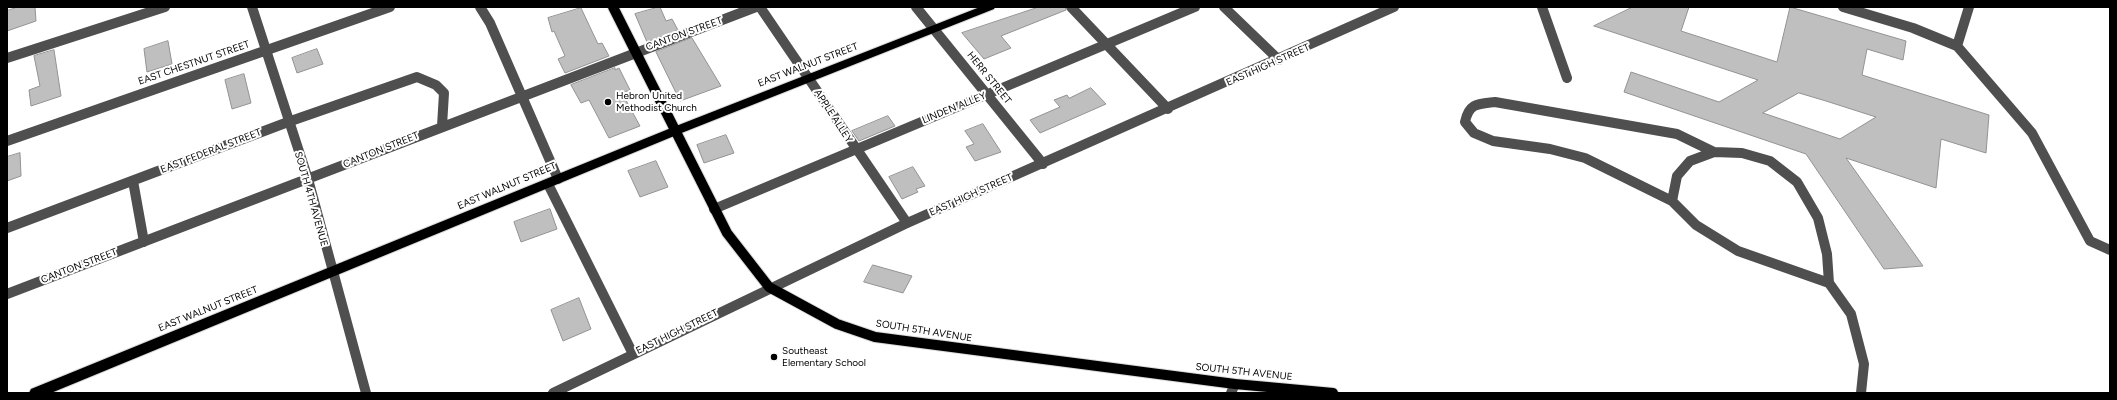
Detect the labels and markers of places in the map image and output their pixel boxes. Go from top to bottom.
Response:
place label: Hebron United Methodist Church [616,90,697,114]
marker: Hebron United Methodist Church [603,97,613,107]
place label: Southeast Elementary School [782,345,866,368]
marker: Southeast Elementary School [769,352,779,362]

